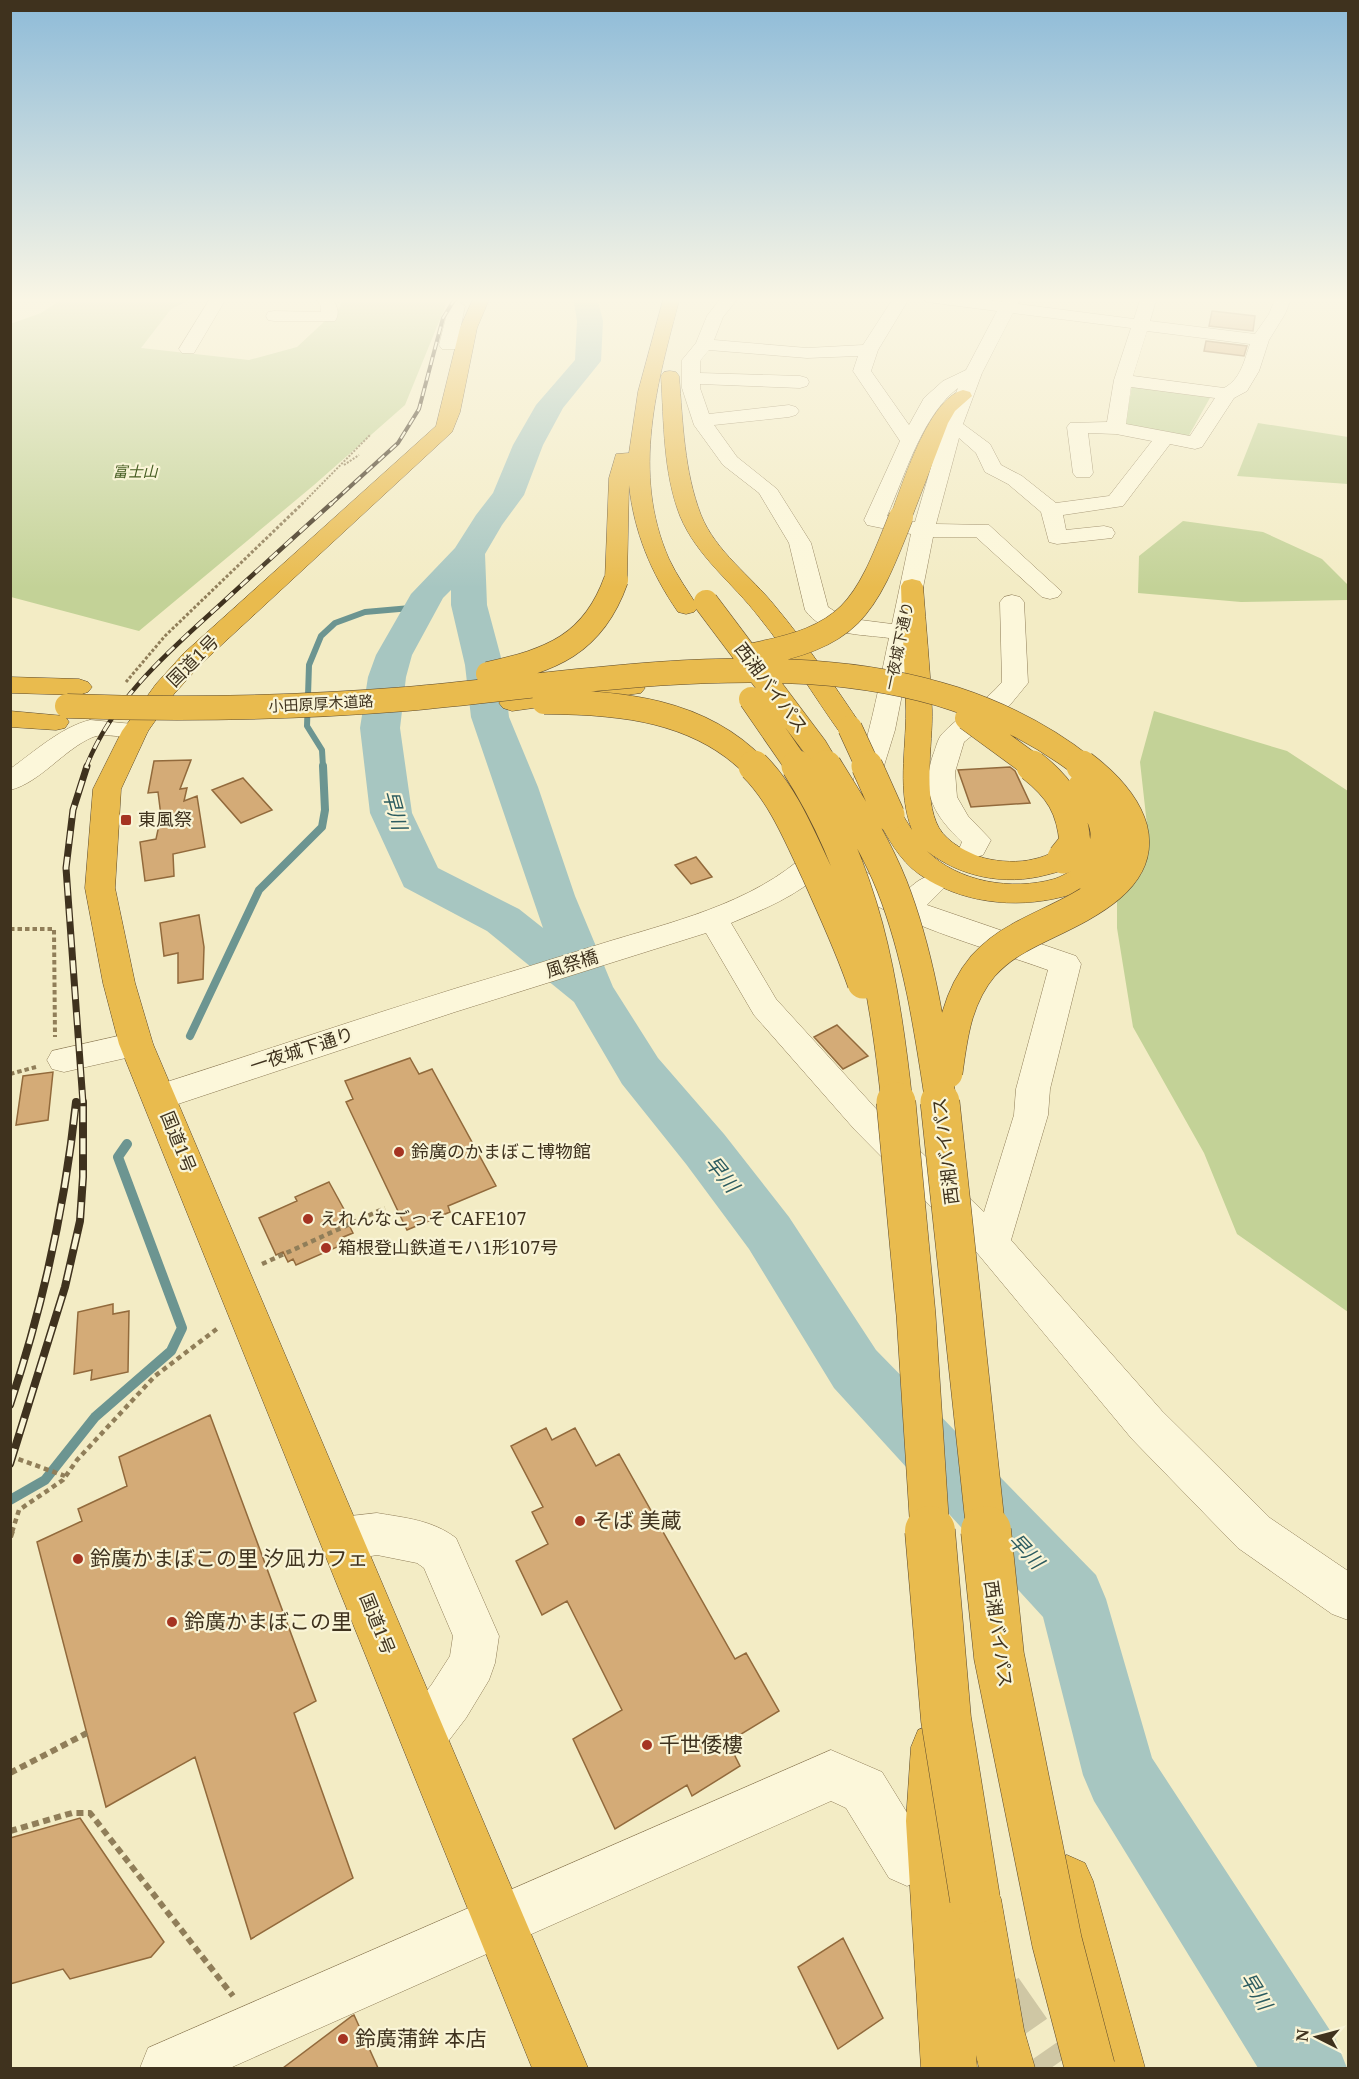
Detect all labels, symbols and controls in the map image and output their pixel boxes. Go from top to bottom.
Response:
park label: 富士山 [112,461,158,481]
street label: 一夜城下通り [879,600,917,692]
street label: 国道1号 [161,629,223,691]
street label: 西湘バイパス [730,637,814,738]
street label: 小田原厚木道路 [268,690,374,716]
water label: 早川 [377,787,414,835]
place label: 東風祭 [138,807,192,831]
marker: 東風祭 [119,813,133,827]
street label: 風祭橋 [542,944,601,982]
street label: 一夜城下通り [247,1021,357,1077]
street label: 西湘バイパス [927,1096,963,1206]
street label: 国道1号 [156,1107,202,1176]
place label: 鈴廣のかまぼこ博物館 [411,1139,591,1163]
marker: 鈴廣のかまぼこ博物館 [392,1145,406,1159]
water label: 早川 [699,1150,747,1199]
place label: えれんなごっそ CAFE107 [320,1206,526,1230]
marker: えれんなごっそ CAFE107 [301,1212,315,1226]
place label: 箱根登山鉄道モハ1形107号 [338,1235,558,1259]
marker: 箱根登山鉄道モハ1形107号 [319,1241,333,1255]
place label: そば 美蔵 [592,1506,681,1534]
marker: そば 美蔵 [573,1514,587,1528]
water label: 早川 [1003,1527,1051,1576]
place label: 鈴廣かまぼこの里 汐凪カフェ [90,1544,368,1572]
marker: 鈴廣かまぼこの里 汐凪カフェ [71,1552,85,1566]
street label: 西湘バイパス [980,1579,1018,1689]
street label: 国道1号 [355,1589,401,1658]
place label: 鈴廣かまぼこの里 [184,1607,352,1635]
marker: 鈴廣かまぼこの里 [165,1615,179,1629]
place label: 千世倭樓 [659,1730,743,1758]
marker: 千世倭樓 [640,1738,654,1752]
water label: 早川 [1234,1967,1280,2017]
north arrow [1287,2007,1347,2067]
place label: 鈴廣蒲鉾 本店 [355,2024,486,2052]
text: N [1290,2028,1314,2043]
marker: 鈴廣蒲鉾 本店 [336,2032,350,2046]

